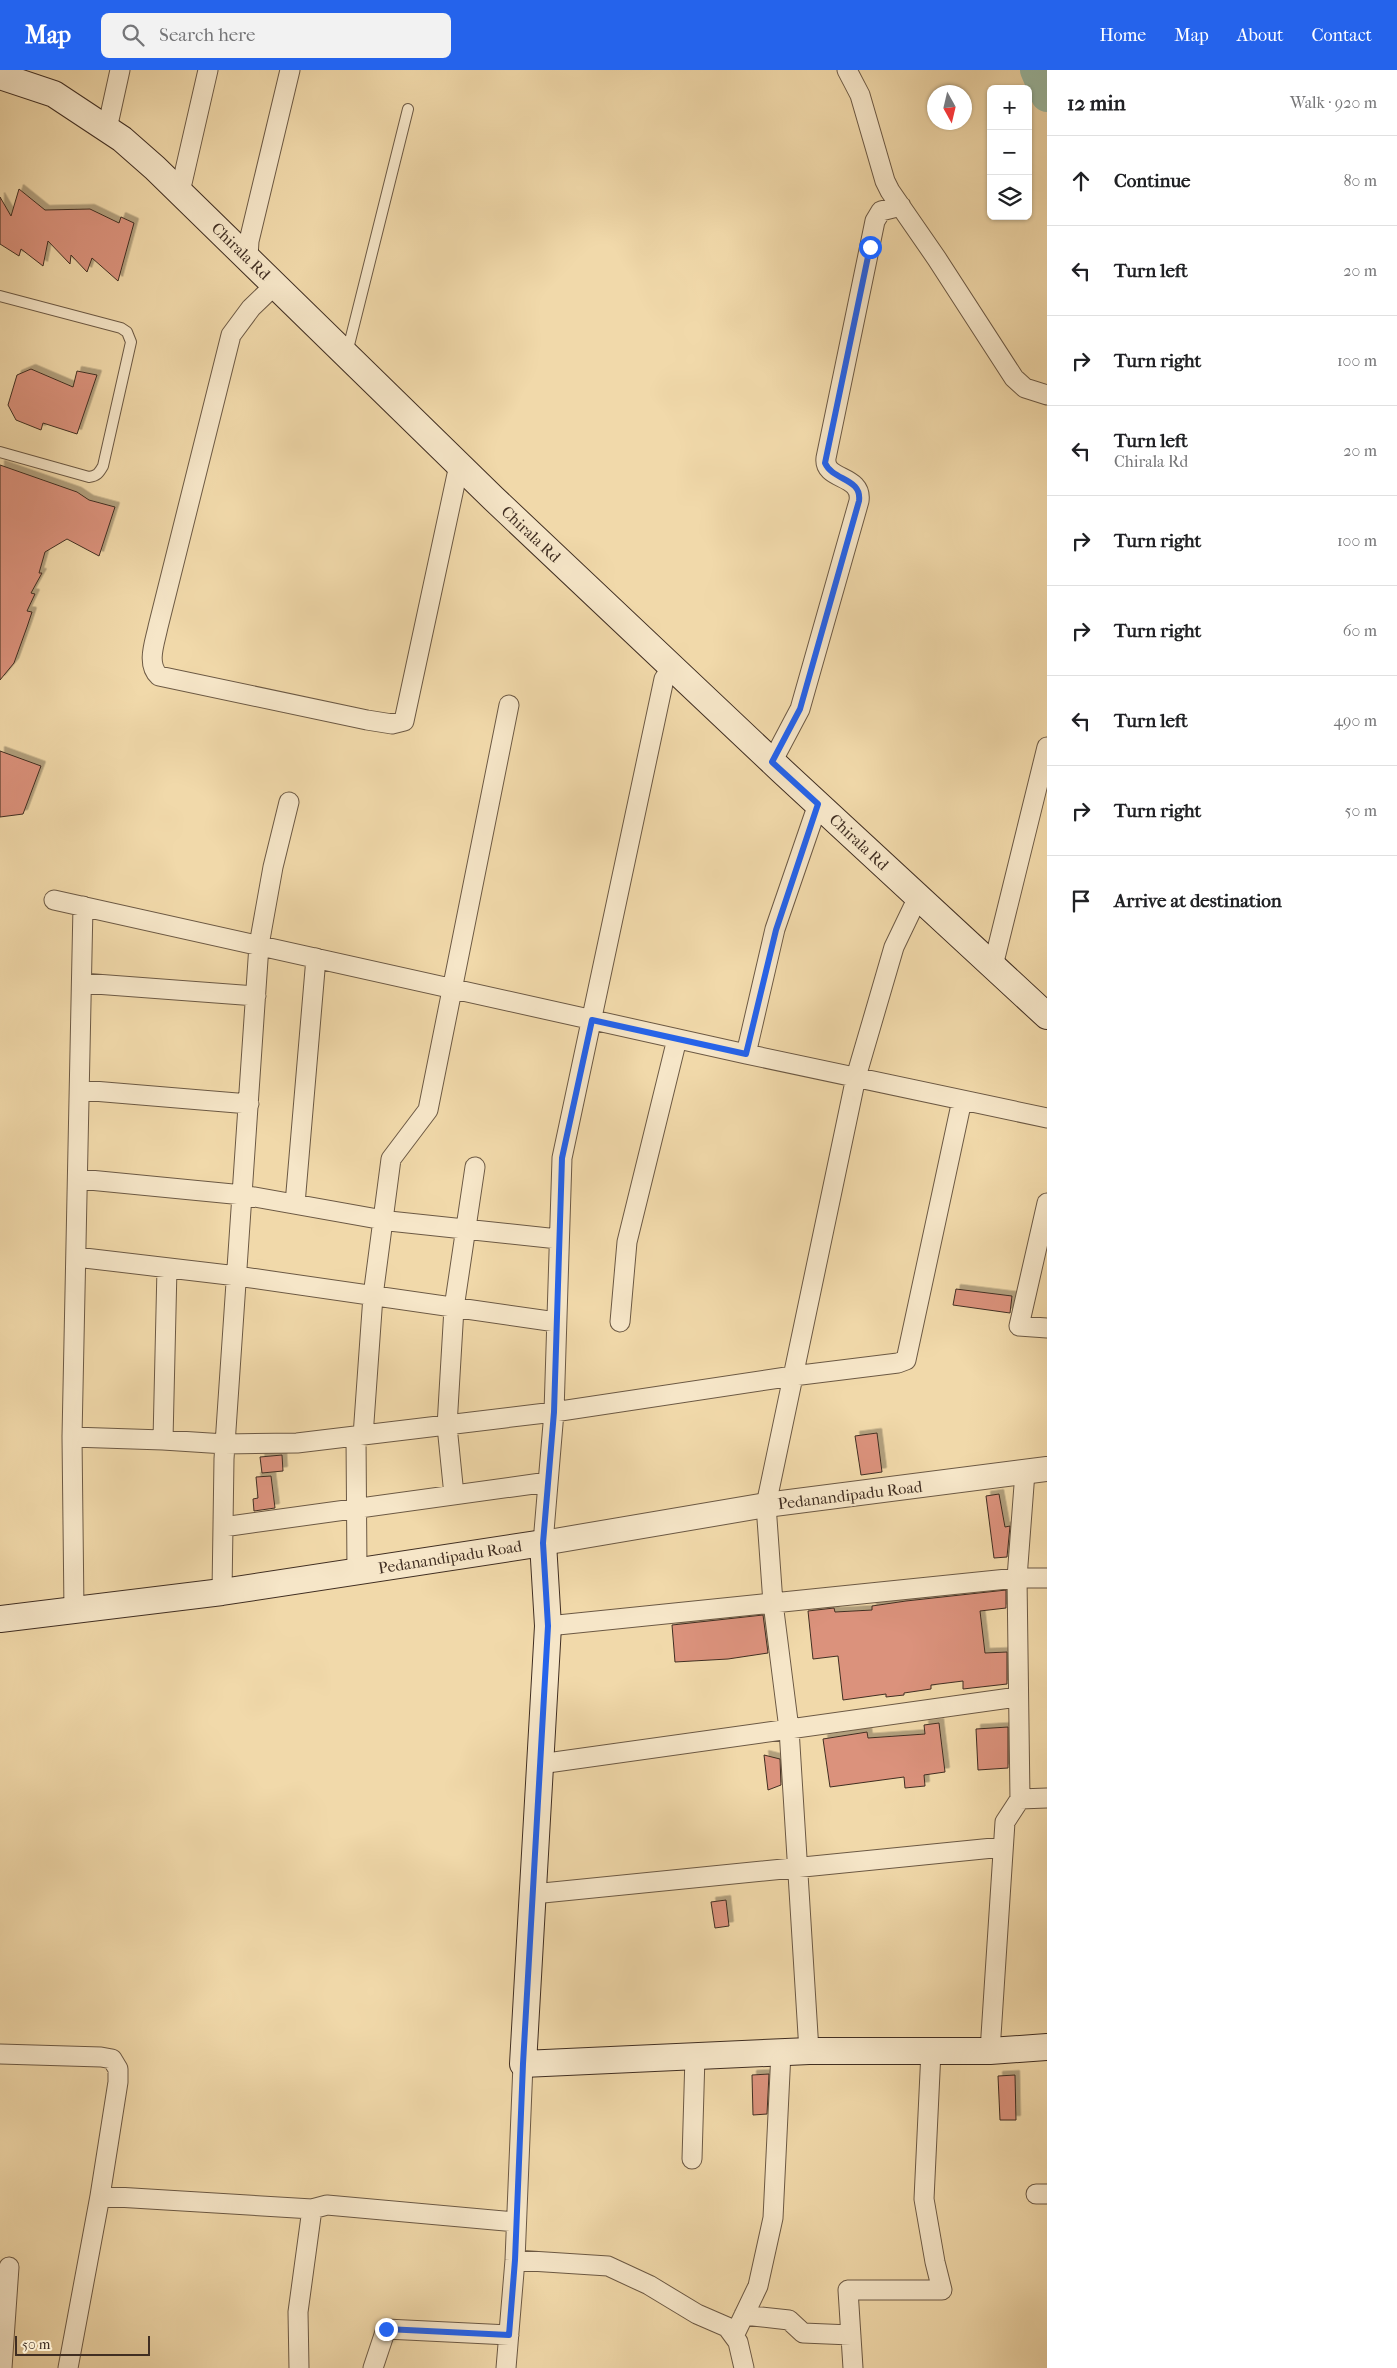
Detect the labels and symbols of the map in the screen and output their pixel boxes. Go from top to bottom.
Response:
north arrow [927,85,972,130]
street label: Chirala Rd [208,218,274,284]
route start [859,236,882,259]
street label: Chirala Rd [497,502,565,566]
street label: Chirala Rd [825,810,893,874]
street label: Pedanandipadu Road [777,1477,924,1513]
street label: Pedanandipadu Road [377,1536,524,1578]
route end [375,2318,398,2341]
scale bar [15,2333,150,2356]

